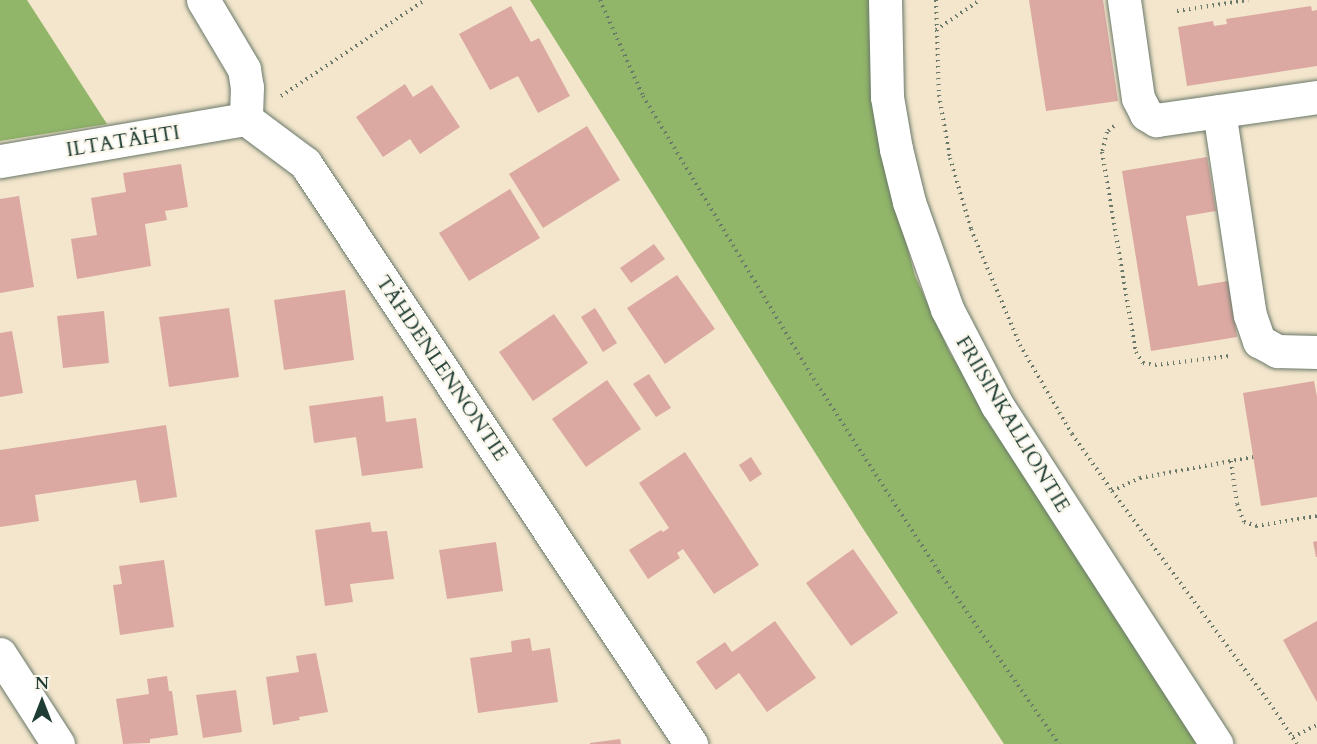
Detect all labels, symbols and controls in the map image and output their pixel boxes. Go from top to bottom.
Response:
street label: ILTATÄHTI [64,120,182,162]
street label: TÄHDENLENNONTIE [371,271,513,465]
street label: FRIISINKALLIONTIE [951,332,1075,516]
north arrow [12,672,72,732]
text: N [35,673,49,695]

